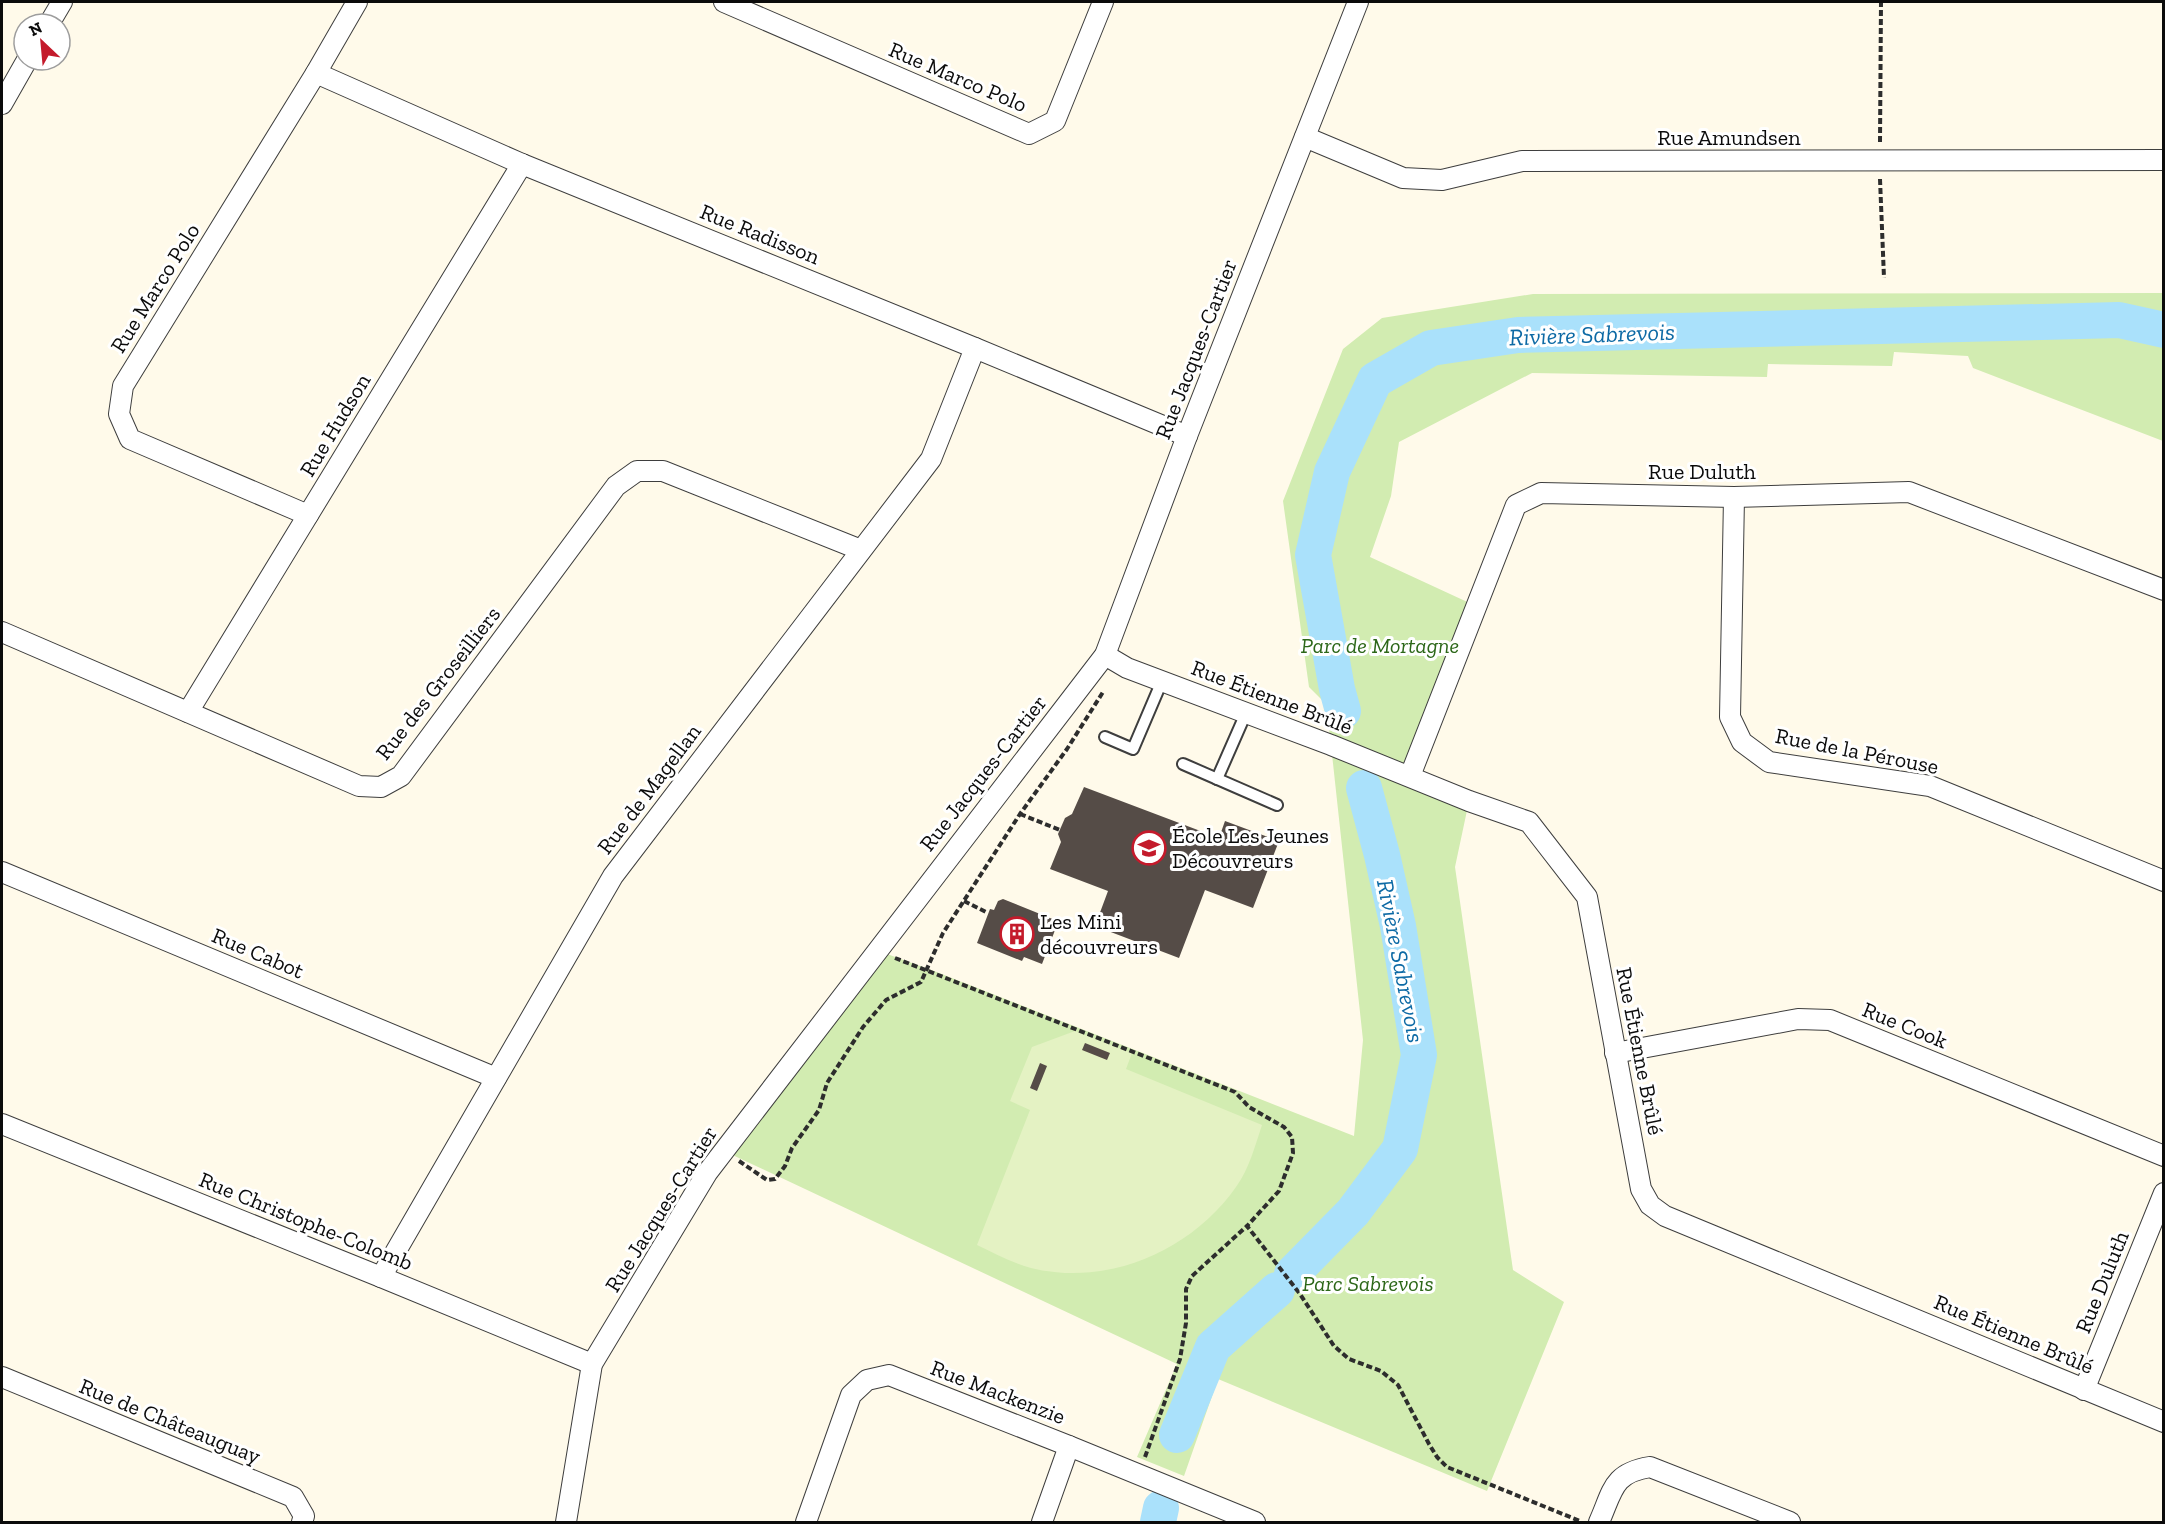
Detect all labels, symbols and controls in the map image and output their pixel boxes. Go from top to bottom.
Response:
north arrow [12,12,72,72]
text: N [26,18,45,40]
street label: Rue Marco Polo [885,36,1031,118]
street label: Rue Amundsen [1657,124,1801,151]
street label: Rue Radisson [696,198,824,270]
street label: Rue Marco Polo [105,218,205,358]
street label: Rue Jacques-Cartier [1149,255,1243,443]
water label: Rivière Sabrevois [1508,317,1676,351]
street label: Rue Hudson [294,368,376,481]
street label: Rue Duluth [1648,458,1757,485]
street label: Rue des Groseilliers [370,601,506,765]
park label: Parc de Mortagne [1301,632,1459,659]
street label: Rue Étienne Brûlé [1188,654,1356,740]
street label: Rue Jacques-Cartier [914,690,1052,856]
street label: Rue de Magellan [591,718,707,859]
street label: Rue de la Pérouse [1773,722,1941,780]
place label: École Les Jeunes Découvreurs [1172,822,1329,874]
school or university icon: École Les Jeunes Découvreurs [1131,830,1167,866]
water label: Rivière Sabrevois [1371,877,1431,1045]
place label: Les Mini découvreurs [1040,908,1158,960]
building icon: Les Mini découvreurs [999,916,1035,952]
street label: Rue Cabot [208,922,309,985]
street label: Rue Étienne Brûlé [1610,965,1670,1137]
street label: Rue Cook [1858,996,1952,1054]
street label: Rue Jacques-Cartier [599,1121,723,1297]
street label: Rue Christophe-Colomb [195,1166,417,1276]
street label: Rue Duluth [2069,1226,2135,1337]
park label: Parc Sabrevois [1302,1270,1434,1297]
street label: Rue Étienne Brûlé [1930,1288,2098,1380]
street label: Rue Mackenzie [927,1354,1069,1430]
street label: Rue de Châteauguay [75,1372,265,1470]

